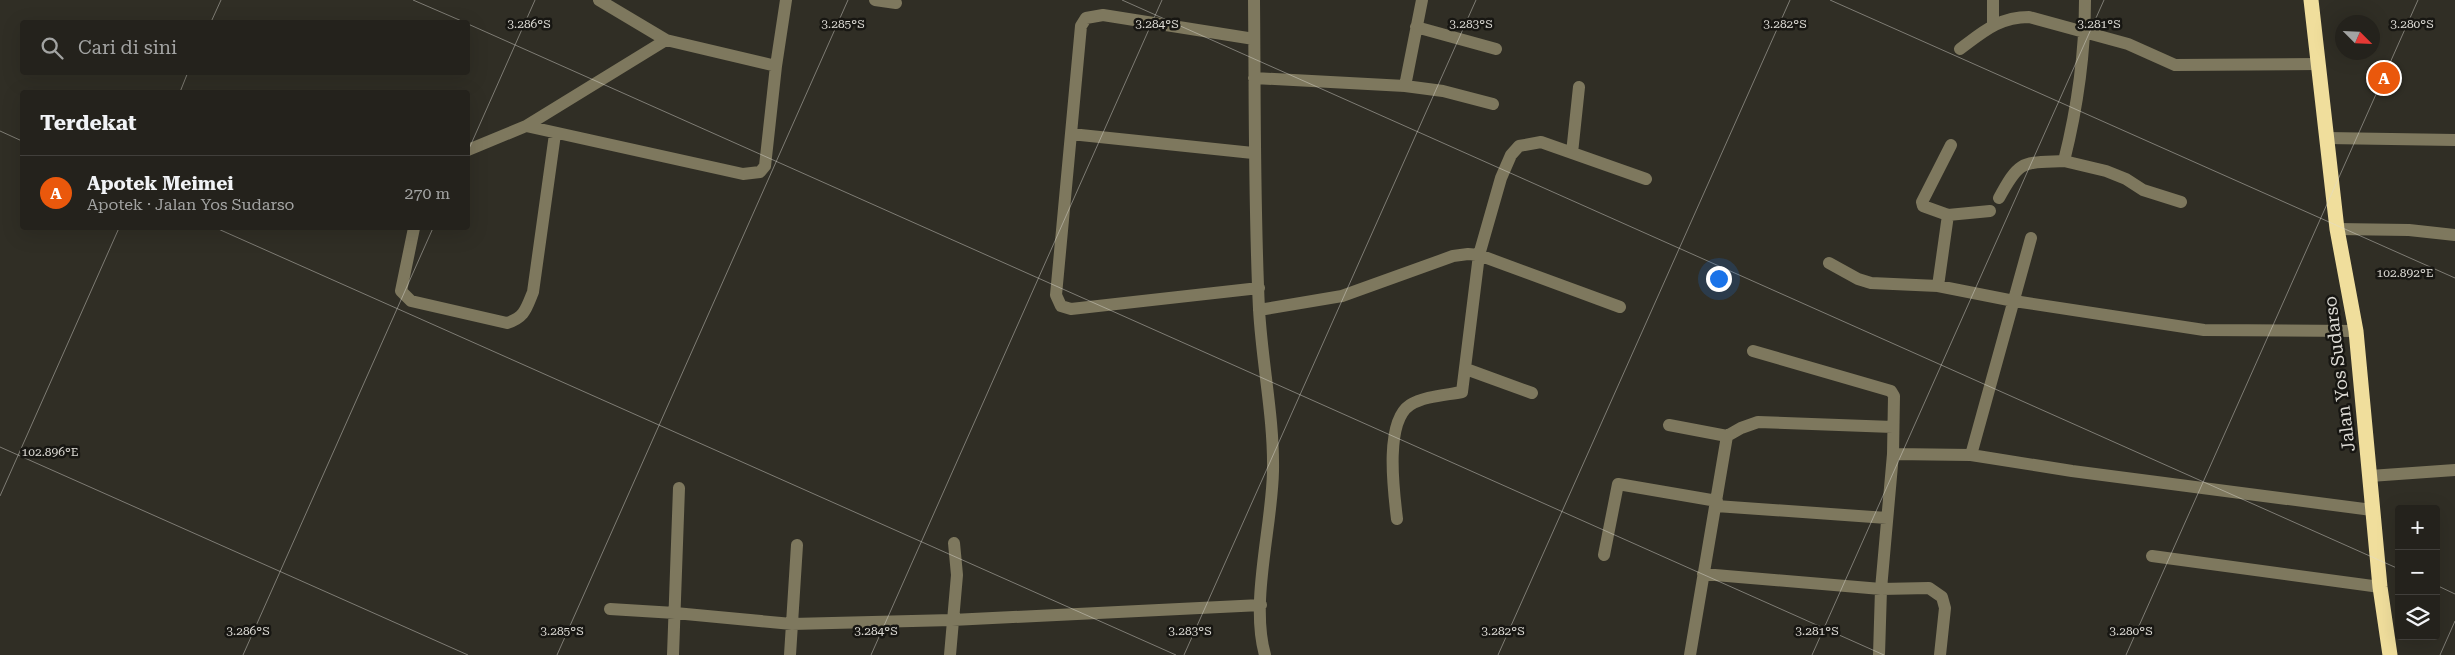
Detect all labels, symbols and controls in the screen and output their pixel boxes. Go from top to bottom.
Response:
north arrow [2335,15,2380,60]
text: 3.286°S [507,17,551,31]
text: 3.285°S [821,17,865,31]
text: 3.284°S [1135,17,1179,31]
text: 3.283°S [1449,17,1493,31]
text: 3.282°S [1763,17,1807,31]
text: 3.281°S [2077,17,2121,31]
text: 3.280°S [2390,17,2434,31]
search box [20,20,470,75]
icon: search [38,34,66,62]
text: Cari di sini [78,36,177,59]
pin: A [2368,59,2400,97]
text: Terdekat [40,111,137,135]
text: Apotek Meimei [87,172,234,195]
text: A [50,184,62,203]
text: 270 m [404,184,450,203]
text: Apotek · Jalan Yos Sudarso [87,195,294,214]
your location [1706,266,1732,292]
text: 102.892°E [2377,266,2433,280]
street label: Jalan Yos Sudarso [2319,295,2359,453]
text: 102.896°E [22,445,78,459]
map controls [2395,505,2440,640]
button: + [2395,505,2440,550]
button: − [2395,550,2440,595]
button: layers [2395,595,2440,640]
text: 3.286°S [226,624,270,638]
text: 3.285°S [540,624,584,638]
text: 3.284°S [854,624,898,638]
text: 3.283°S [1168,624,1212,638]
text: 3.282°S [1481,624,1525,638]
text: 3.281°S [1795,624,1839,638]
text: 3.280°S [2109,624,2153,638]

